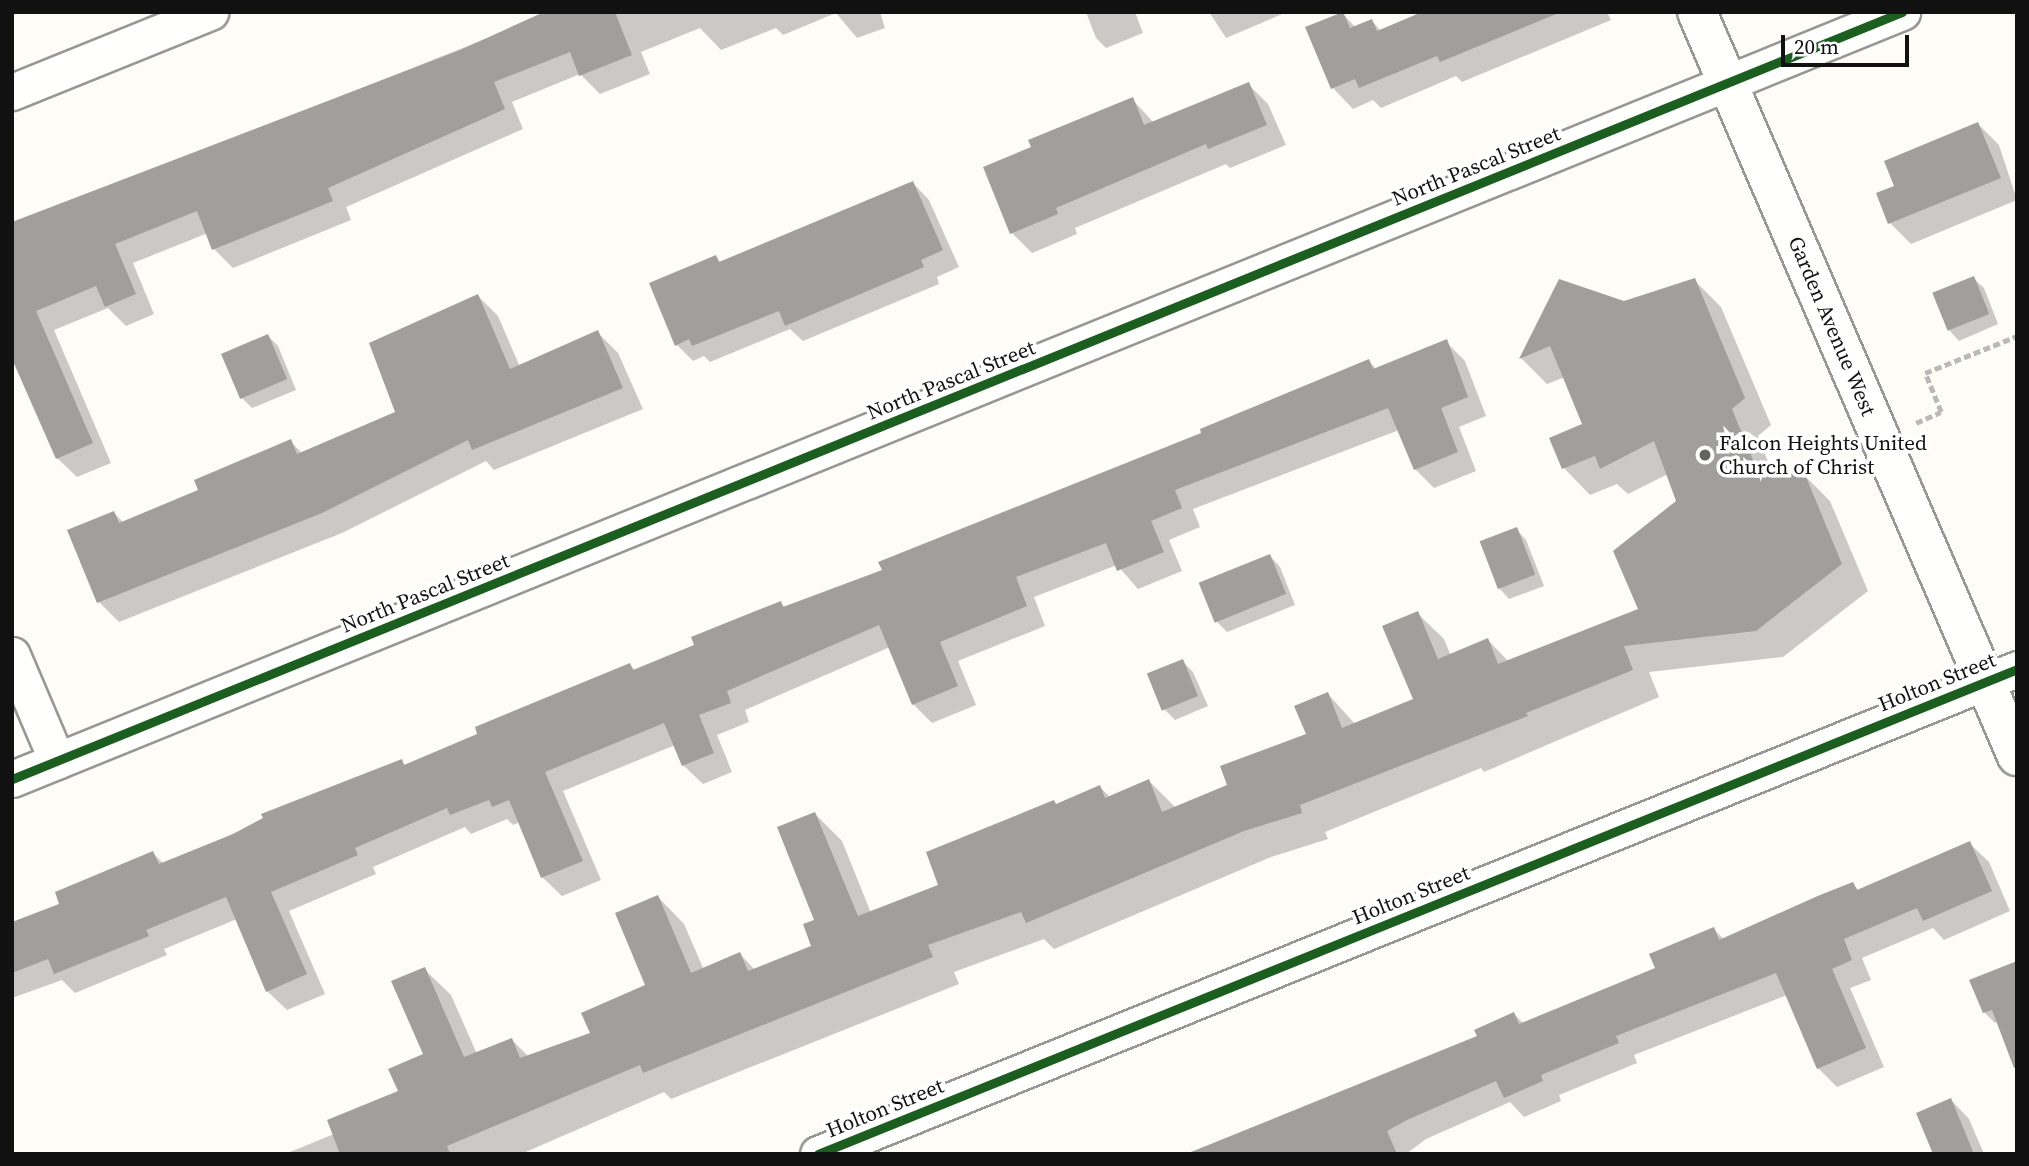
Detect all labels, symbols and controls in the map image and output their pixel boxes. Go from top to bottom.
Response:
scale bar [1784,21,1912,65]
text: 20 m [1794,32,1839,61]
street label: North Pascal Street [1388,121,1564,211]
street label: Garden Avenue West [1783,232,1881,420]
street label: North Pascal Street [863,335,1039,425]
place label: Falcon Heights United Church of Christ [1719,430,1927,480]
marker: Falcon Heights United Church of Christ [1697,447,1713,463]
street label: North Pascal Street [337,548,513,638]
street label: Holton Street [1875,647,1999,717]
street label: Holton Street [1349,860,1473,930]
street label: Holton Street [823,1073,947,1143]

